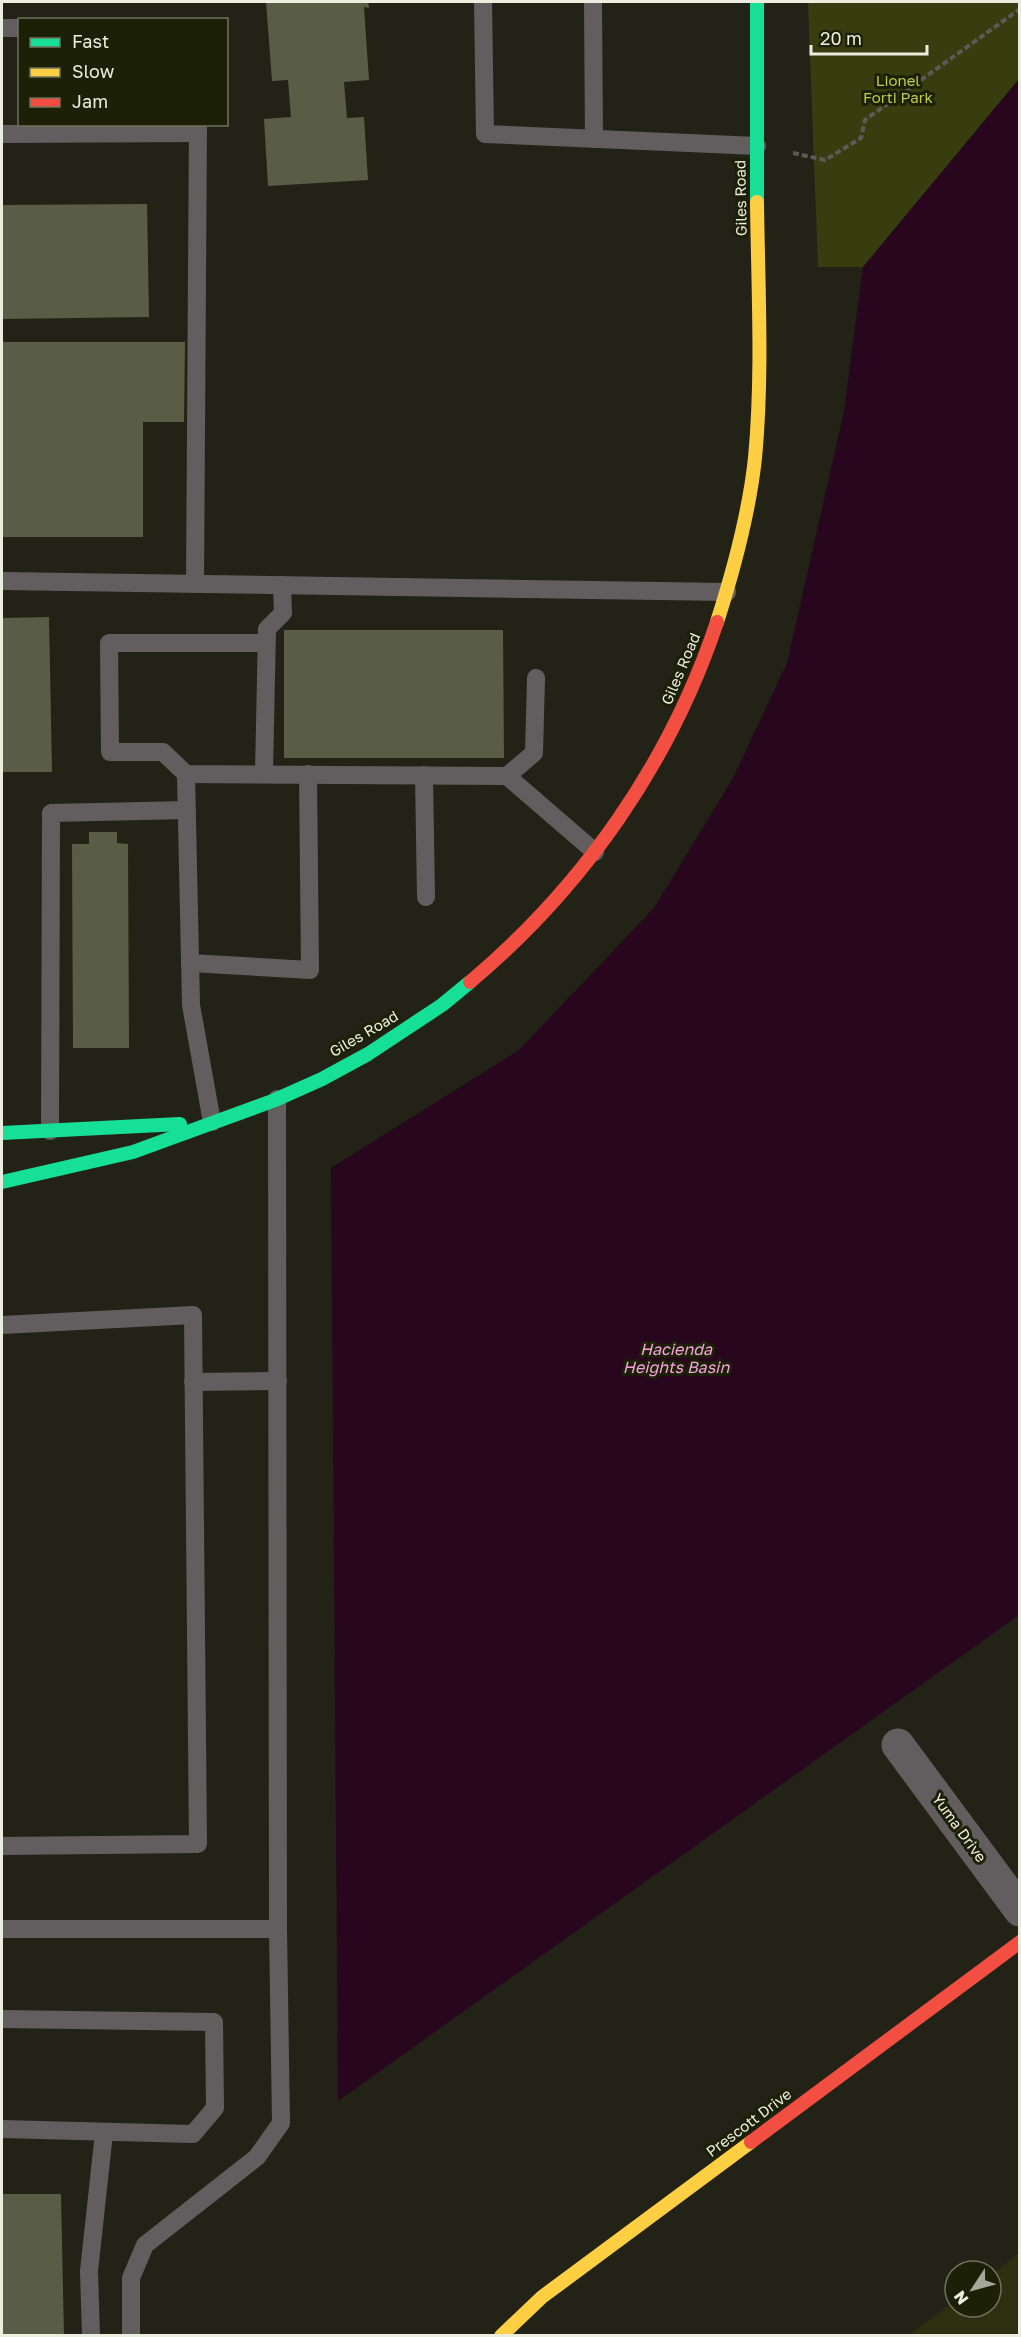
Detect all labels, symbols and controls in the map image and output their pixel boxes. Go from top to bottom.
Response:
legend [18,18,228,126]
scale bar [811,18,926,56]
text: 20 m [820,27,862,49]
text: Fast [72,30,109,52]
text: Slow [72,60,115,82]
park label: Lionel Forti Park [863,71,934,106]
text: Jam [72,90,108,112]
street label: Giles Road [730,160,750,236]
street label: Giles Road [657,630,703,707]
street label: Giles Road [326,1006,401,1060]
water label: Hacienda Heights Basin [623,1339,730,1377]
street label: Yuma Drive [929,1790,991,1865]
street label: Prescott Drive [702,2084,795,2160]
north arrow [943,2259,1003,2319]
text: N [949,2287,973,2309]

